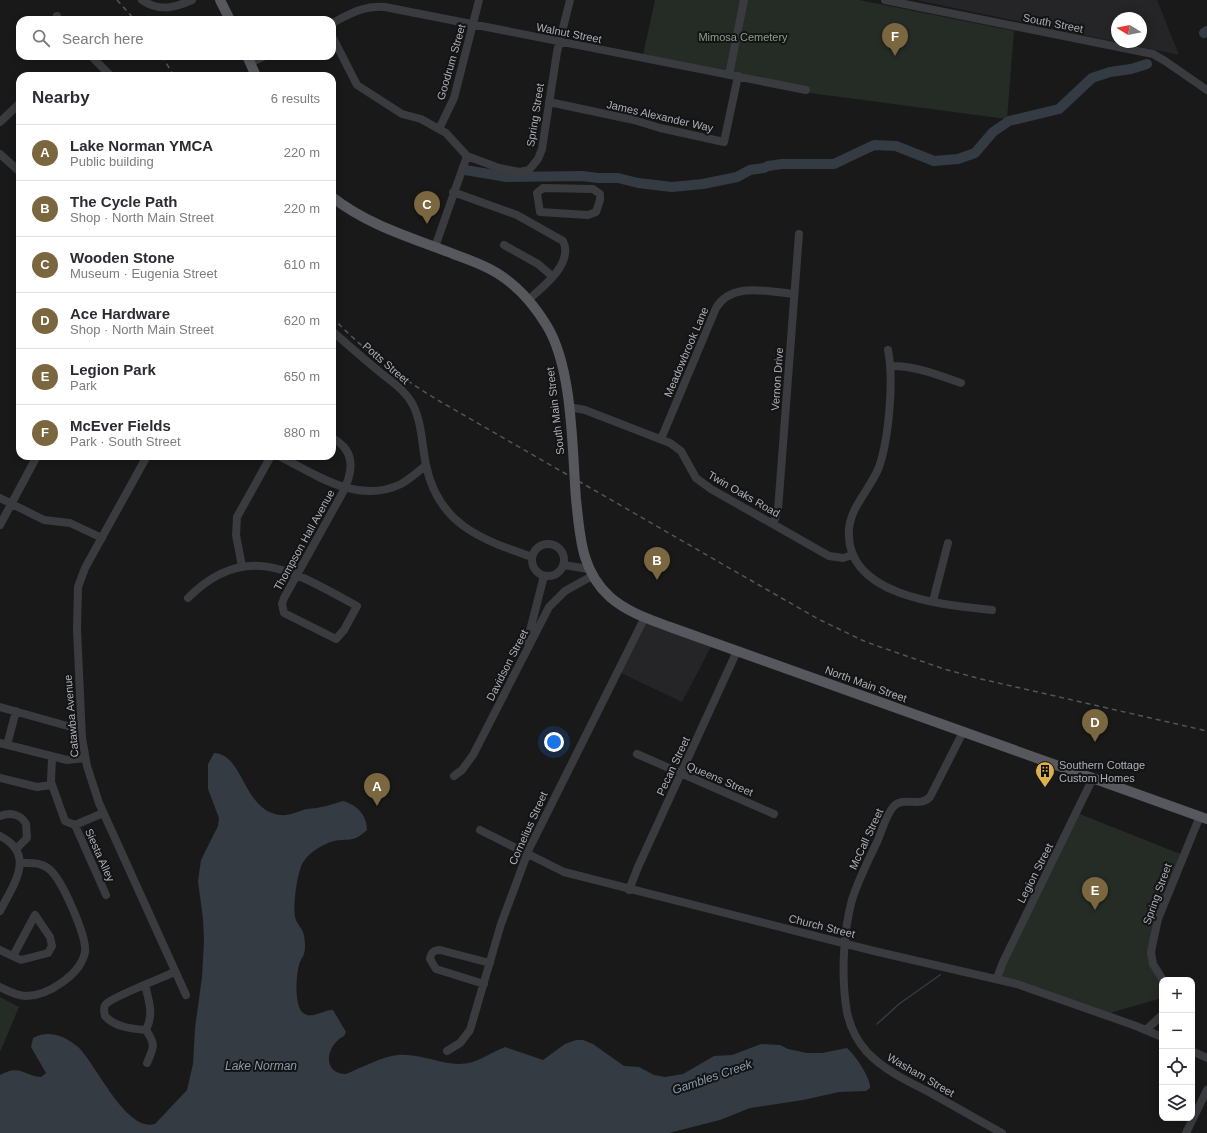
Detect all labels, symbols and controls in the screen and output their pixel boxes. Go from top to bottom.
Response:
street label: South Street [1022,11,1084,35]
north arrow [1111,12,1147,48]
search box [16,16,336,60]
street label: Walnut Street [535,21,603,45]
street label: Goodrum Street [434,23,468,101]
pin: F [882,23,908,56]
icon: search [30,27,52,49]
text: Search here [62,30,144,47]
park label: Mimosa Cemetery [698,31,788,43]
street label: Spring Street [524,82,546,148]
text: Nearby [32,88,90,107]
text: 6 results [271,91,320,106]
street label: James Alexander Way [606,98,715,134]
text: Lake Norman YMCA [70,137,213,154]
text: A [40,145,50,160]
text: 220 m [284,145,320,160]
text: Public building [70,154,154,169]
pin: C [414,191,440,224]
text: The Cycle Path [70,193,178,210]
text: B [40,201,50,216]
text: 220 m [284,201,320,216]
text: Shop · North Main Street [70,210,214,225]
text: Wooden Stone [70,249,175,266]
text: C [40,257,50,272]
text: 610 m [284,257,320,272]
text: Museum · Eugenia Street [70,266,217,281]
text: Ace Hardware [70,305,170,322]
street label: Meadowbrook Lane [662,305,710,399]
text: D [40,313,50,328]
text: 620 m [284,313,320,328]
text: Shop · North Main Street [70,322,214,337]
street label: Potts Street [360,340,412,386]
street label: Vernon Drive [769,347,785,411]
text: Legion Park [70,361,156,378]
street label: South Main Street [544,367,566,455]
text: E [41,369,49,384]
text: 650 m [284,369,320,384]
text: Park [70,378,97,393]
text: McEver Fields [70,417,171,434]
text: F [41,425,49,440]
text: 880 m [284,425,320,440]
text: Park · South Street [70,434,181,449]
street label: Twin Oaks Road [706,469,782,519]
street label: Thompson Hall Avenue [271,487,337,593]
pin: B [644,547,670,580]
street label: Davidson Street [484,627,530,703]
street label: North Main Street [823,664,909,704]
street label: Catawba Avenue [61,674,81,758]
pin: D [1082,709,1108,742]
your location [544,732,564,752]
street label: Pecan Street [654,735,692,797]
place label: Southern Cottage Custom Homes [1059,759,1145,784]
street label: Queens Street [685,760,755,798]
building icon: Southern Cottage Custom Homes [1034,760,1056,788]
pin: A [364,773,390,806]
street label: Cornelius Street [506,790,550,866]
street label: McCall Street [847,807,885,871]
street label: Siesta Alley [83,827,117,884]
street label: Legion Street [1015,841,1055,905]
street label: Spring Street [1140,862,1174,926]
pin: E [1082,877,1108,910]
street label: Church Street [788,912,856,940]
map controls [1159,977,1195,1121]
button: + [1159,977,1195,1013]
button: − [1159,1013,1195,1049]
button: locate [1159,1049,1195,1085]
street label: Washam Street [885,1051,957,1099]
water label: Gambles Creek [670,1056,755,1097]
water label: Lake Norman [225,1059,297,1073]
button: layers [1159,1085,1195,1121]

